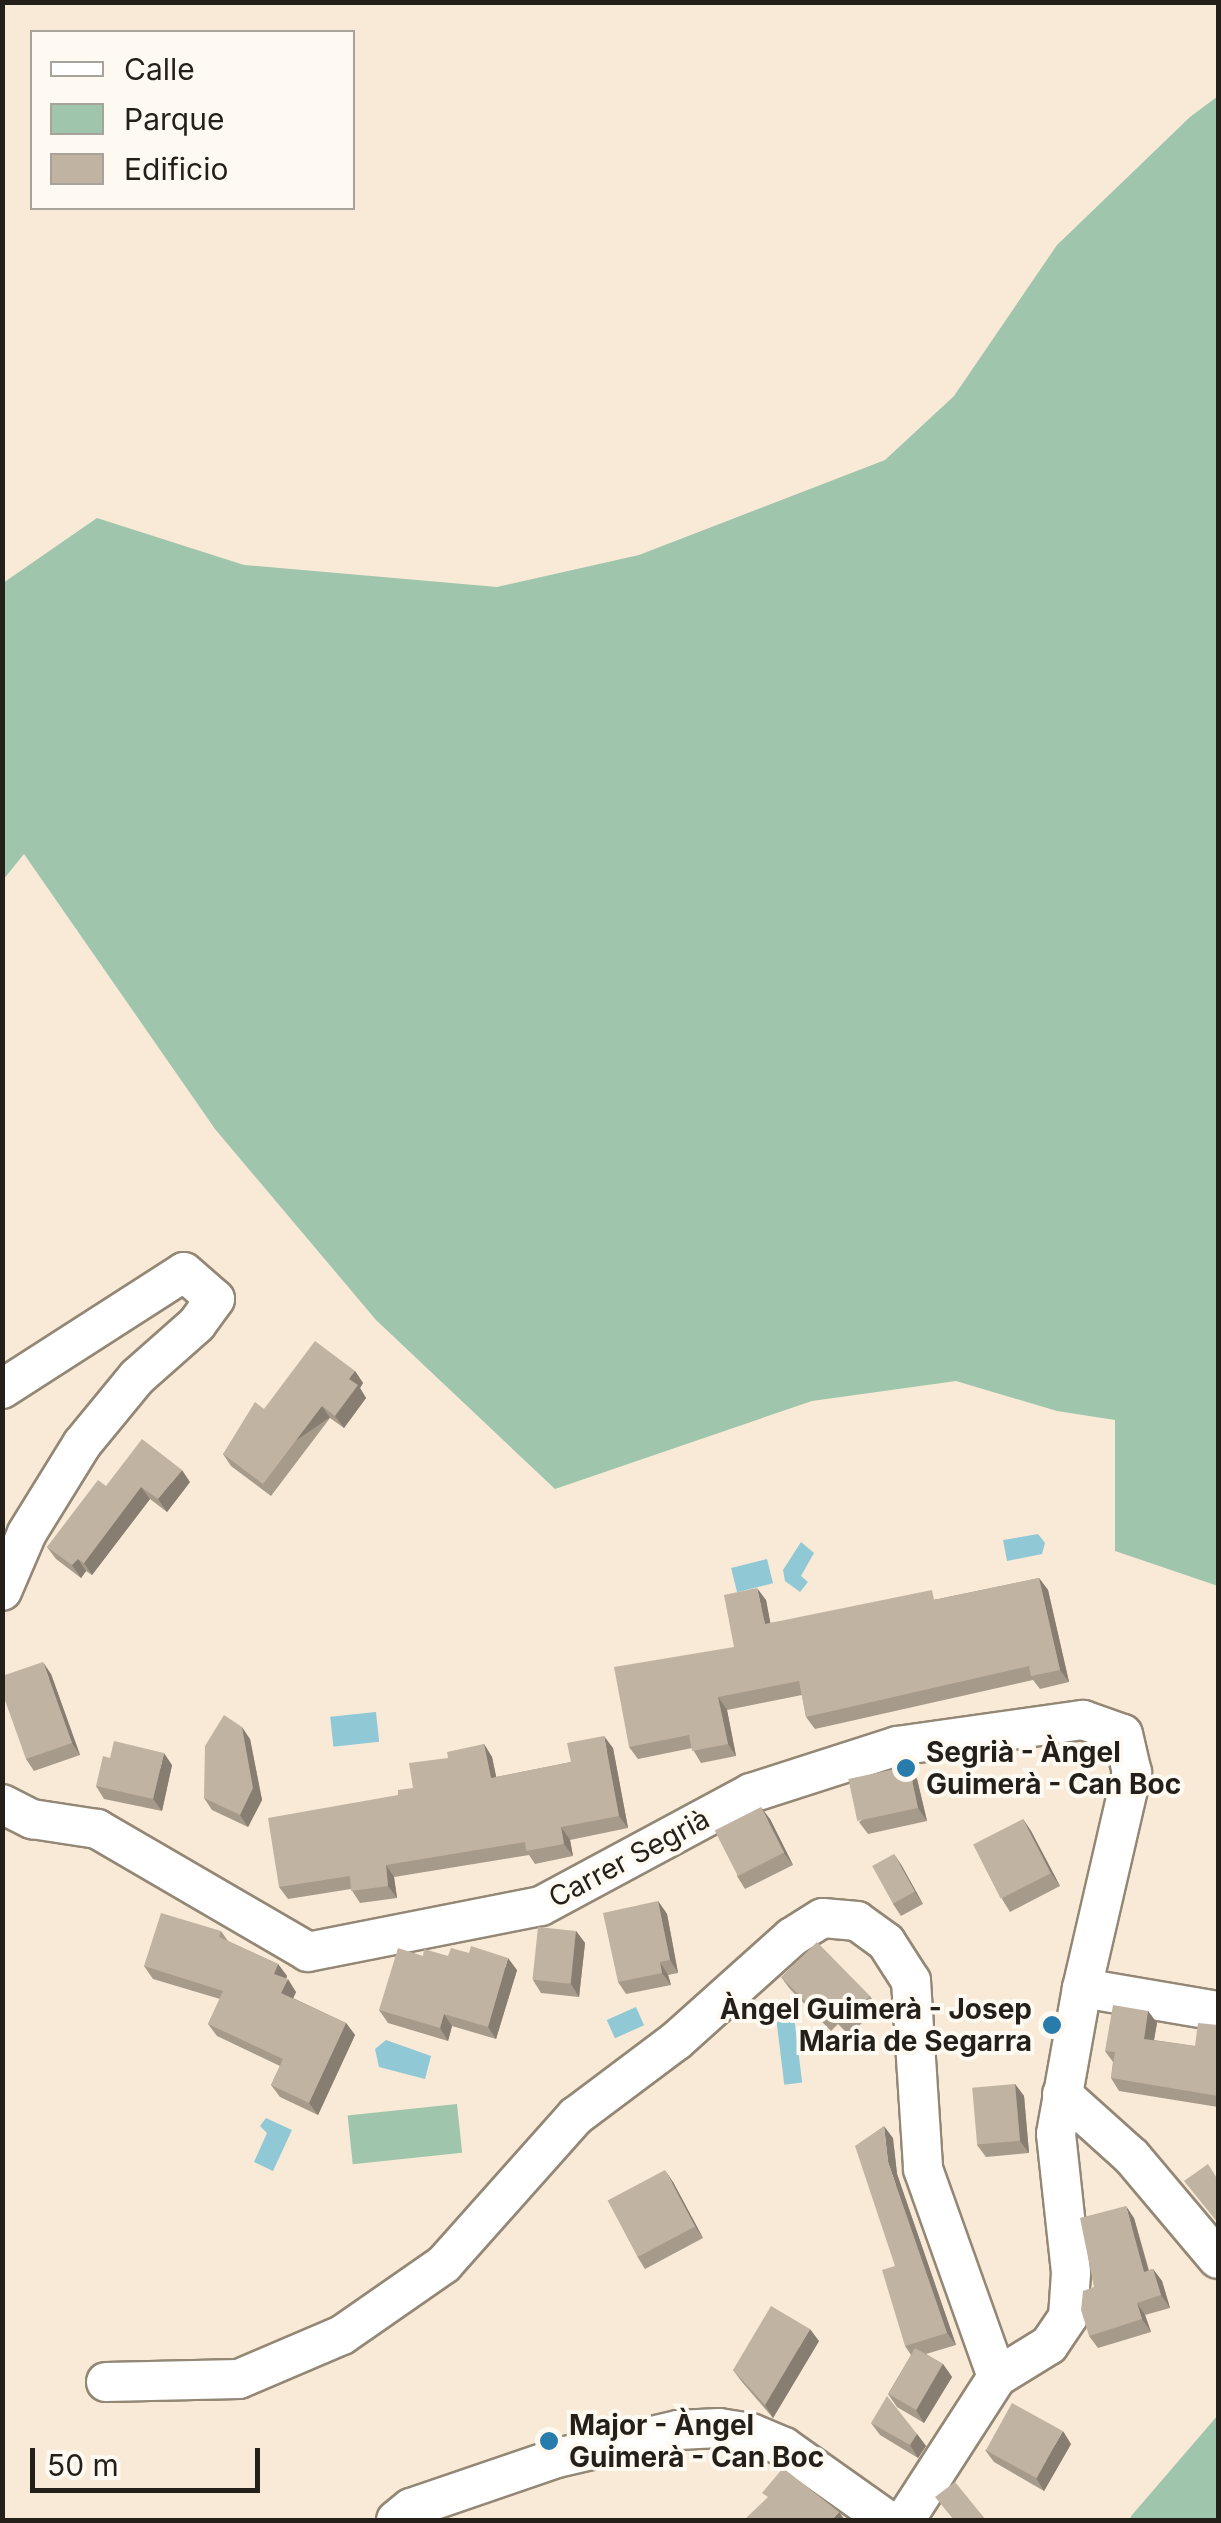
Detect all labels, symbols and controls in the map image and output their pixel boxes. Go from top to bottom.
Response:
legend [30,30,355,210]
text: Calle [124,51,195,87]
text: Parque [124,101,224,137]
text: Edificio [124,151,228,187]
place label: Segrià - Àngel Guimerà - Can Boc [926,1735,1181,1801]
marker: Segrià - Àngel Guimerà - Can Boc [895,1757,917,1779]
street label: Carrer Segrià [543,1802,715,1914]
place label: Àngel Guimerà - Josep Maria de Segarra [720,1992,1032,2058]
marker: Àngel Guimerà - Josep Maria de Segarra [1041,2014,1063,2036]
place label: Major - Àngel Guimerà - Can Boc [569,2408,824,2474]
scale bar [35,2428,265,2490]
marker: Major - Àngel Guimerà - Can Boc [538,2430,560,2452]
text: 50 m [47,2447,119,2483]

